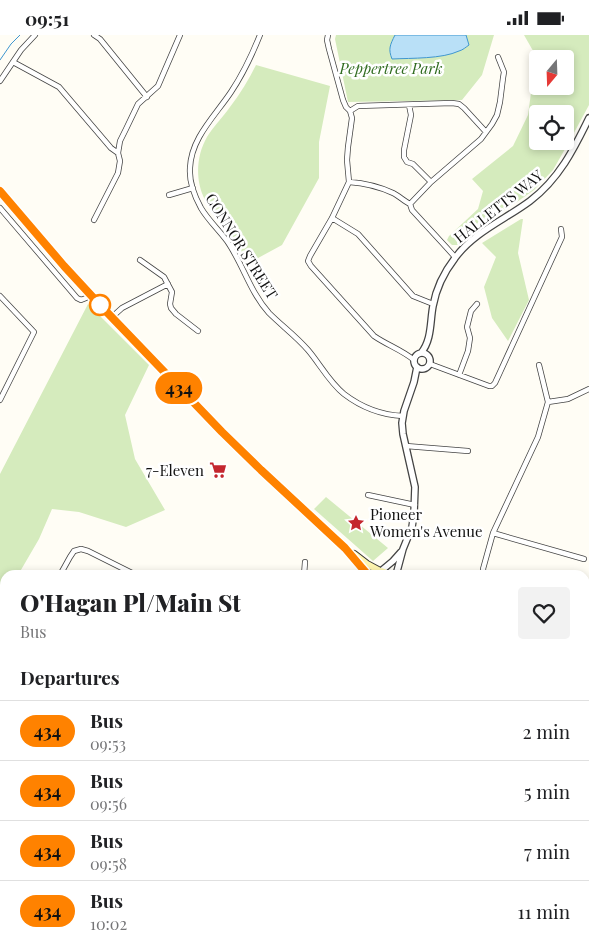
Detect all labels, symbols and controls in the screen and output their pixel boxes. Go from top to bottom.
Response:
text: 09:51 [25,5,69,31]
north arrow [529,50,574,95]
map controls [529,50,574,150]
park label: Peppertree Park [339,58,443,78]
button: locate [529,105,574,150]
street label: HALLETTS WAY [449,165,547,247]
street label: CONNOR STREET [201,189,283,303]
unlabelled marker [89,294,111,316]
line badge: 434 [150,372,208,404]
text: 434 [165,376,193,400]
place label: 7-Eleven [146,460,204,480]
supermarket icon: 7-Eleven [208,460,228,480]
place label: Pioneer Women's Avenue [369,504,483,541]
place icon: Pioneer Women's Avenue [346,513,366,533]
text: O'Hagan Pl/Main St [20,586,241,618]
button: heart [518,587,570,639]
text: Bus [20,621,46,642]
text: Departures [20,664,120,690]
text: Bus [90,707,123,733]
text: 2 min [522,718,570,744]
text: 434 [34,719,61,743]
text: 09:53 [90,733,126,754]
text: Bus [90,767,123,793]
text: 5 min [524,778,570,804]
text: 434 [34,779,61,803]
text: 09:56 [90,793,127,814]
text: Bus [90,827,123,853]
text: 7 min [524,838,570,864]
text: 434 [34,839,61,863]
text: 09:58 [90,853,127,874]
text: Bus [90,887,123,913]
text: 11 min [517,898,570,924]
text: 434 [34,899,61,923]
text: 10:02 [90,913,127,934]

